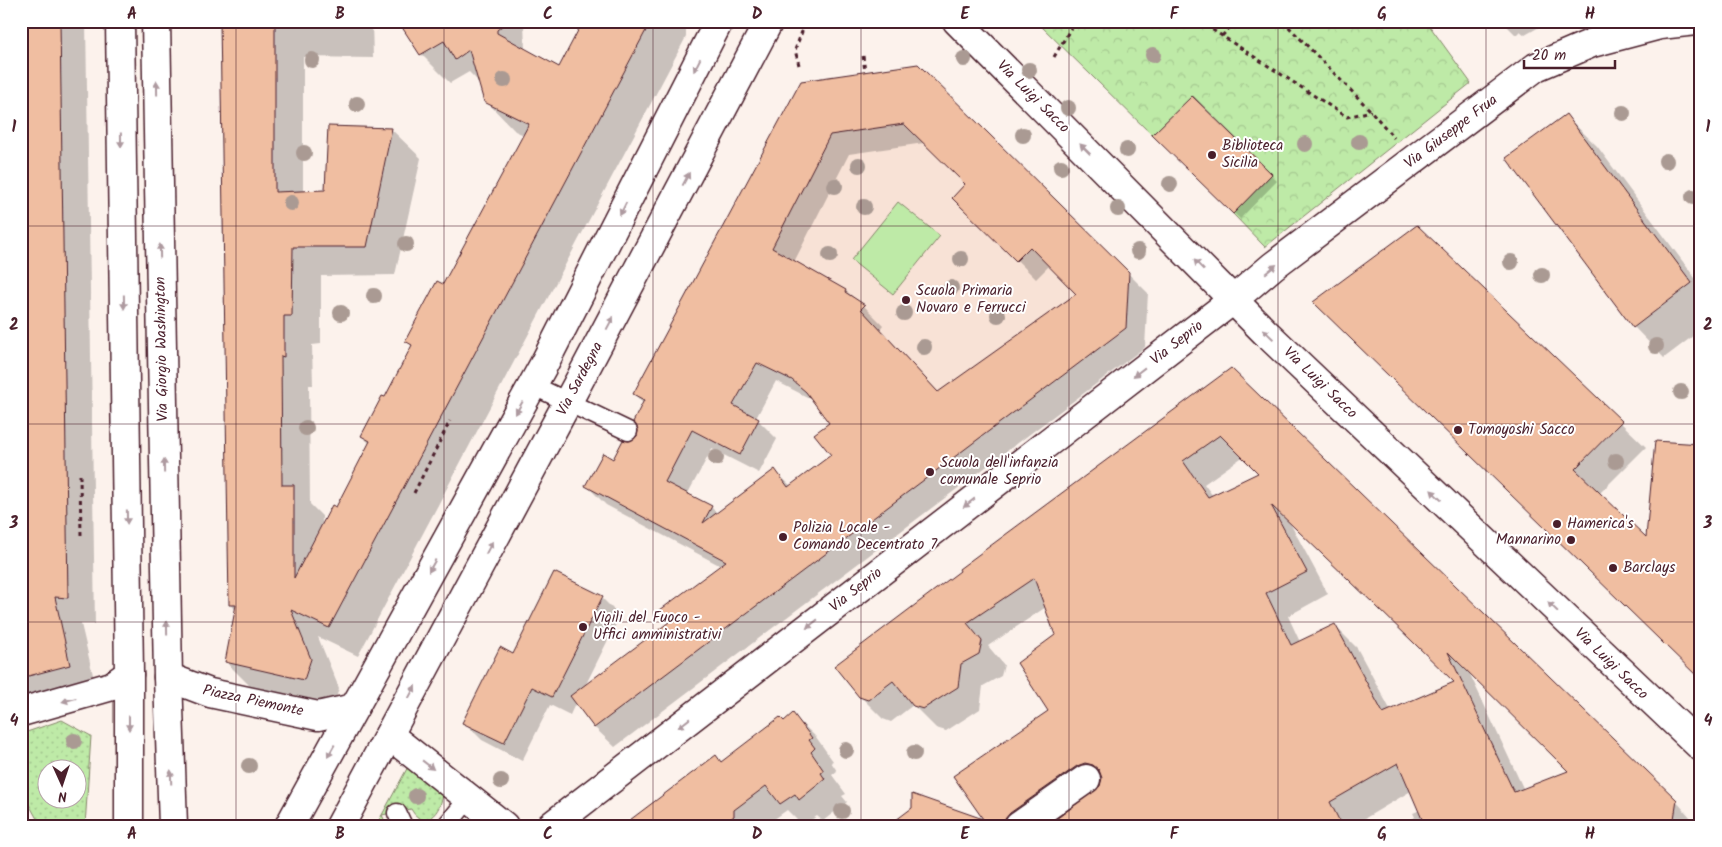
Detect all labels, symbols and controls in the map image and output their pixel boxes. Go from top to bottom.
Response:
text: A [127,2,137,27]
text: B [335,2,345,27]
text: C [543,2,553,27]
text: D [752,2,763,27]
text: E [961,2,971,27]
text: F [1170,2,1180,27]
text: G [1377,2,1387,27]
text: H [1585,2,1595,27]
scale bar [1524,38,1616,70]
text: 20 m [1532,44,1566,68]
street label: Via Luigi Sacco [991,55,1075,139]
one-way arrow [693,57,701,72]
one-way arrow [153,80,161,96]
street label: Via Giuseppe Frua [1399,89,1503,175]
text: 1 [12,115,17,140]
text: 1 [1706,115,1711,140]
one-way arrow [118,132,126,148]
place label: Biblioteca Sicilia [1222,134,1283,175]
one-way arrow [1079,144,1091,156]
marker: Biblioteca Sicilia [1206,149,1218,161]
one-way arrow [682,172,690,186]
one-way arrow [619,202,627,216]
one-way arrow [156,242,164,258]
one-way arrow [1193,259,1205,271]
one-way arrow [1264,263,1277,274]
street label: Via Giorgio Washington [149,276,175,422]
place label: Scuola Primaria Novaro e Ferrucci [916,279,1027,320]
marker: Scuola Primaria Novaro e Ferrucci [900,294,912,306]
one-way arrow [120,295,128,311]
text: 2 [9,313,19,338]
text: 2 [1703,313,1713,338]
street label: Via Seprio [1145,314,1209,371]
one-way arrow [606,315,614,330]
one-way arrow [1262,328,1274,340]
street label: Via Sardegna [550,338,610,420]
street label: Via Luigi Sacco [1277,341,1363,425]
one-way arrow [1132,367,1146,377]
one-way arrow [515,401,523,416]
place label: Tomoyoshi Sacco [1468,418,1575,442]
marker: Tomoyoshi Sacco [1452,424,1464,436]
place label: Scuola dell'infanzia comunale Seprio [940,451,1059,492]
one-way arrow [160,457,168,473]
marker: Scuola dell'infanzia comunale Seprio [924,466,936,478]
one-way arrow [1430,489,1442,501]
one-way arrow [963,498,976,509]
one-way arrow [123,510,131,526]
text: 3 [9,511,19,536]
text: 3 [1703,511,1713,536]
place label: Hamerica's [1567,512,1634,536]
place label: Polizia Locale - Comando Decentrato 7 [793,516,938,557]
marker: Hamerica's [1551,518,1563,530]
place label: Mannarino [1496,528,1561,552]
marker: Polizia Locale - Comando Decentrato 7 [777,531,789,543]
marker: Mannarino [1565,534,1577,546]
one-way arrow [485,541,493,556]
place label: Barclays [1623,556,1676,580]
one-way arrow [428,560,437,573]
street label: Via Seprio [824,561,888,618]
marker: Barclays [1607,562,1619,574]
one-way arrow [1547,601,1559,613]
place label: Vigili del Fuoco - Uffici amministrativi [593,606,723,647]
one-way arrow [806,619,819,629]
one-way arrow [163,620,171,636]
marker: Vigili del Fuoco - Uffici amministrativi [577,621,589,633]
street label: Via Luigi Sacco [1568,622,1654,706]
street label: Piazza Piemonte [200,679,306,723]
one-way arrow [408,685,417,698]
one-way arrow [61,696,76,704]
text: 4 [10,709,19,734]
text: 4 [1704,709,1713,734]
one-way arrow [125,715,133,731]
one-way arrow [678,718,691,729]
one-way arrow [326,744,335,758]
one-way arrow [421,759,434,770]
north arrow [38,760,88,810]
one-way arrow [167,769,175,785]
text: N [57,785,68,807]
text: A [127,822,137,847]
text: B [335,822,345,847]
text: C [543,822,553,847]
text: D [752,822,763,847]
text: E [961,822,971,847]
text: F [1170,822,1180,847]
text: G [1377,822,1387,847]
text: H [1585,822,1595,847]

